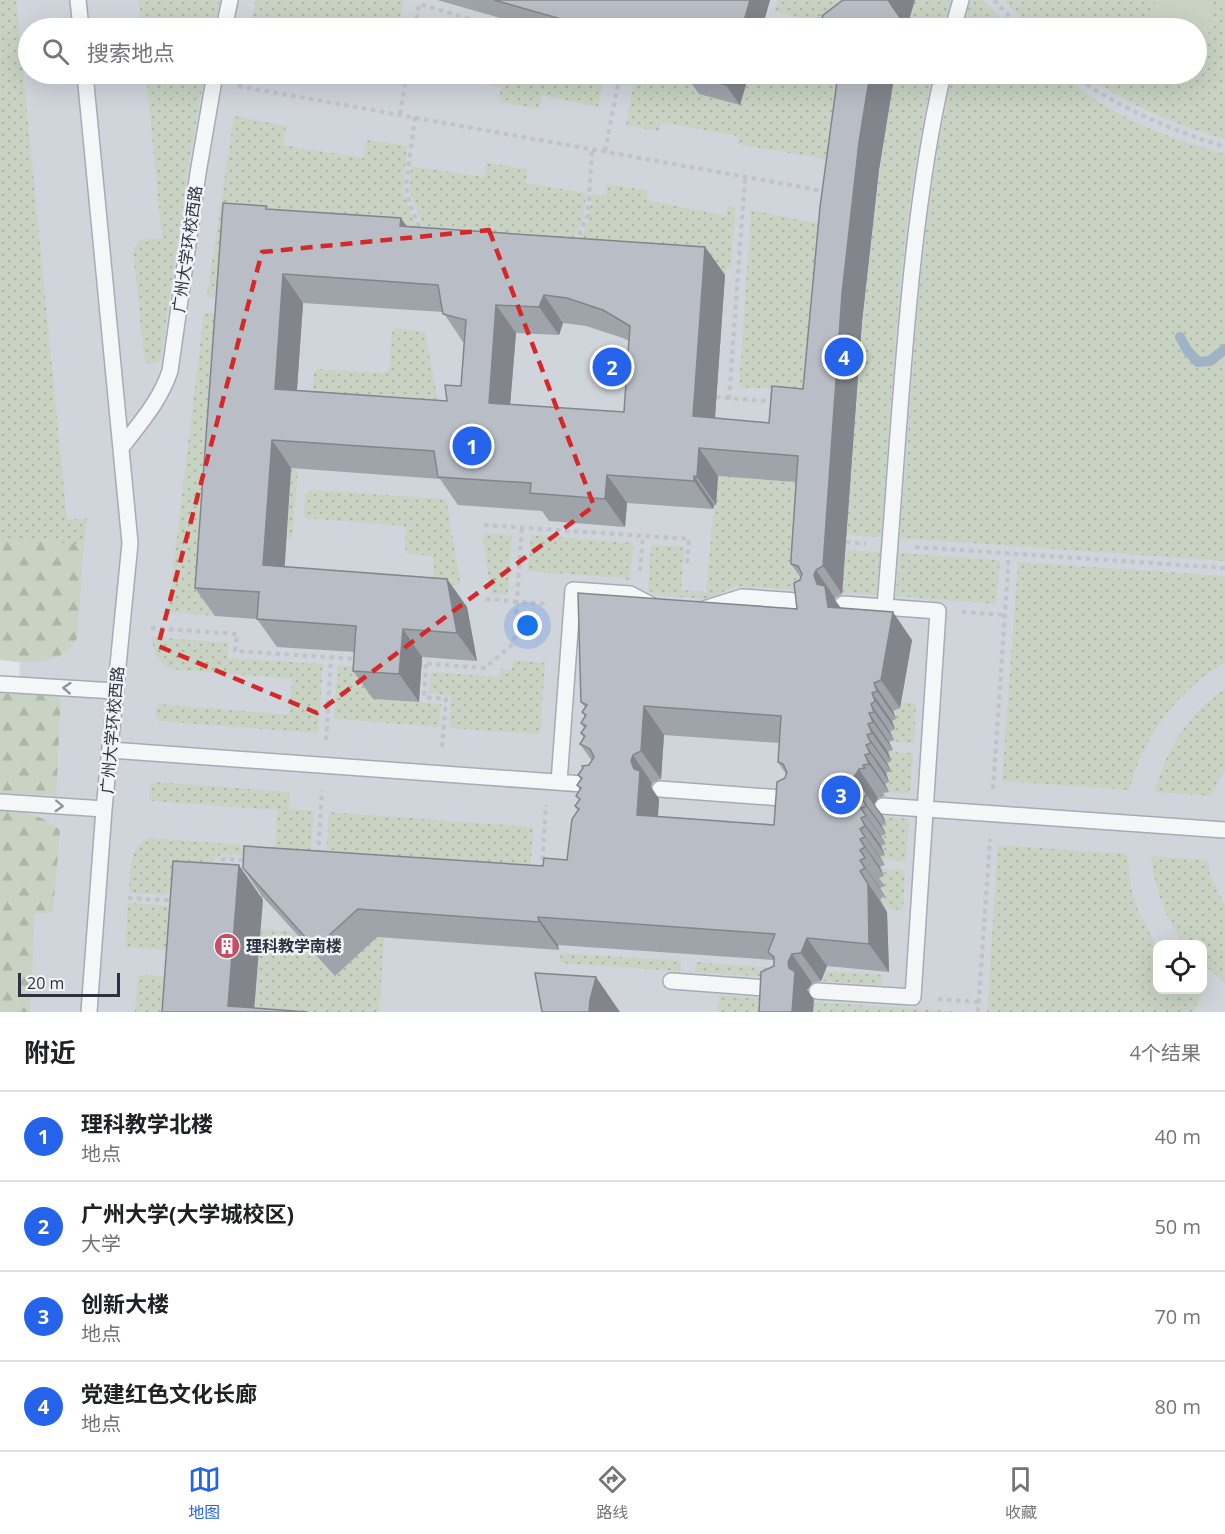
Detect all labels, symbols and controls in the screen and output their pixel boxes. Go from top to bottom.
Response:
search box [18,18,1207,84]
icon: search [39,35,72,68]
text: 搜索地点 [87,37,175,67]
street label: 广州大学环校西路 [167,184,207,314]
pin: 4 [824,334,864,380]
pin: 2 [592,344,632,389]
pin: 1 [452,424,492,468]
your location [513,611,542,640]
street label: 广州大学环校西路 [95,665,129,795]
one-way arrow [62,682,71,695]
pin: 3 [822,772,860,818]
one-way arrow [54,799,63,812]
building icon: 理科教学南楼 [212,931,242,961]
place label: 理科教学南楼 [246,935,342,957]
map controls [1153,940,1207,994]
button: locate [1153,940,1207,994]
scale bar [18,970,120,998]
text: 20 m [27,972,64,994]
text: 附近 [24,1034,76,1070]
text: 4个结果 [1130,1039,1201,1066]
text: 理科教学北楼 [81,1108,213,1138]
text: 1 [38,1123,49,1150]
text: 40 m [1154,1123,1201,1150]
text: 地点 [81,1140,121,1167]
text: 广州大学(大学城校区) [81,1198,294,1228]
text: 2 [38,1213,49,1240]
text: 50 m [1154,1213,1201,1240]
text: 大学 [81,1230,121,1257]
text: 创新大楼 [81,1288,169,1318]
text: 3 [38,1303,49,1330]
text: 70 m [1154,1303,1201,1330]
text: 地点 [81,1320,121,1347]
text: 党建红色文化长廊 [81,1378,257,1408]
text: 4 [38,1393,49,1420]
text: 80 m [1154,1393,1201,1420]
text: 地点 [81,1410,121,1437]
tab: 地图 [188,1463,221,1523]
tab: 路线 [596,1463,629,1523]
tab: 收藏 [1004,1463,1037,1523]

